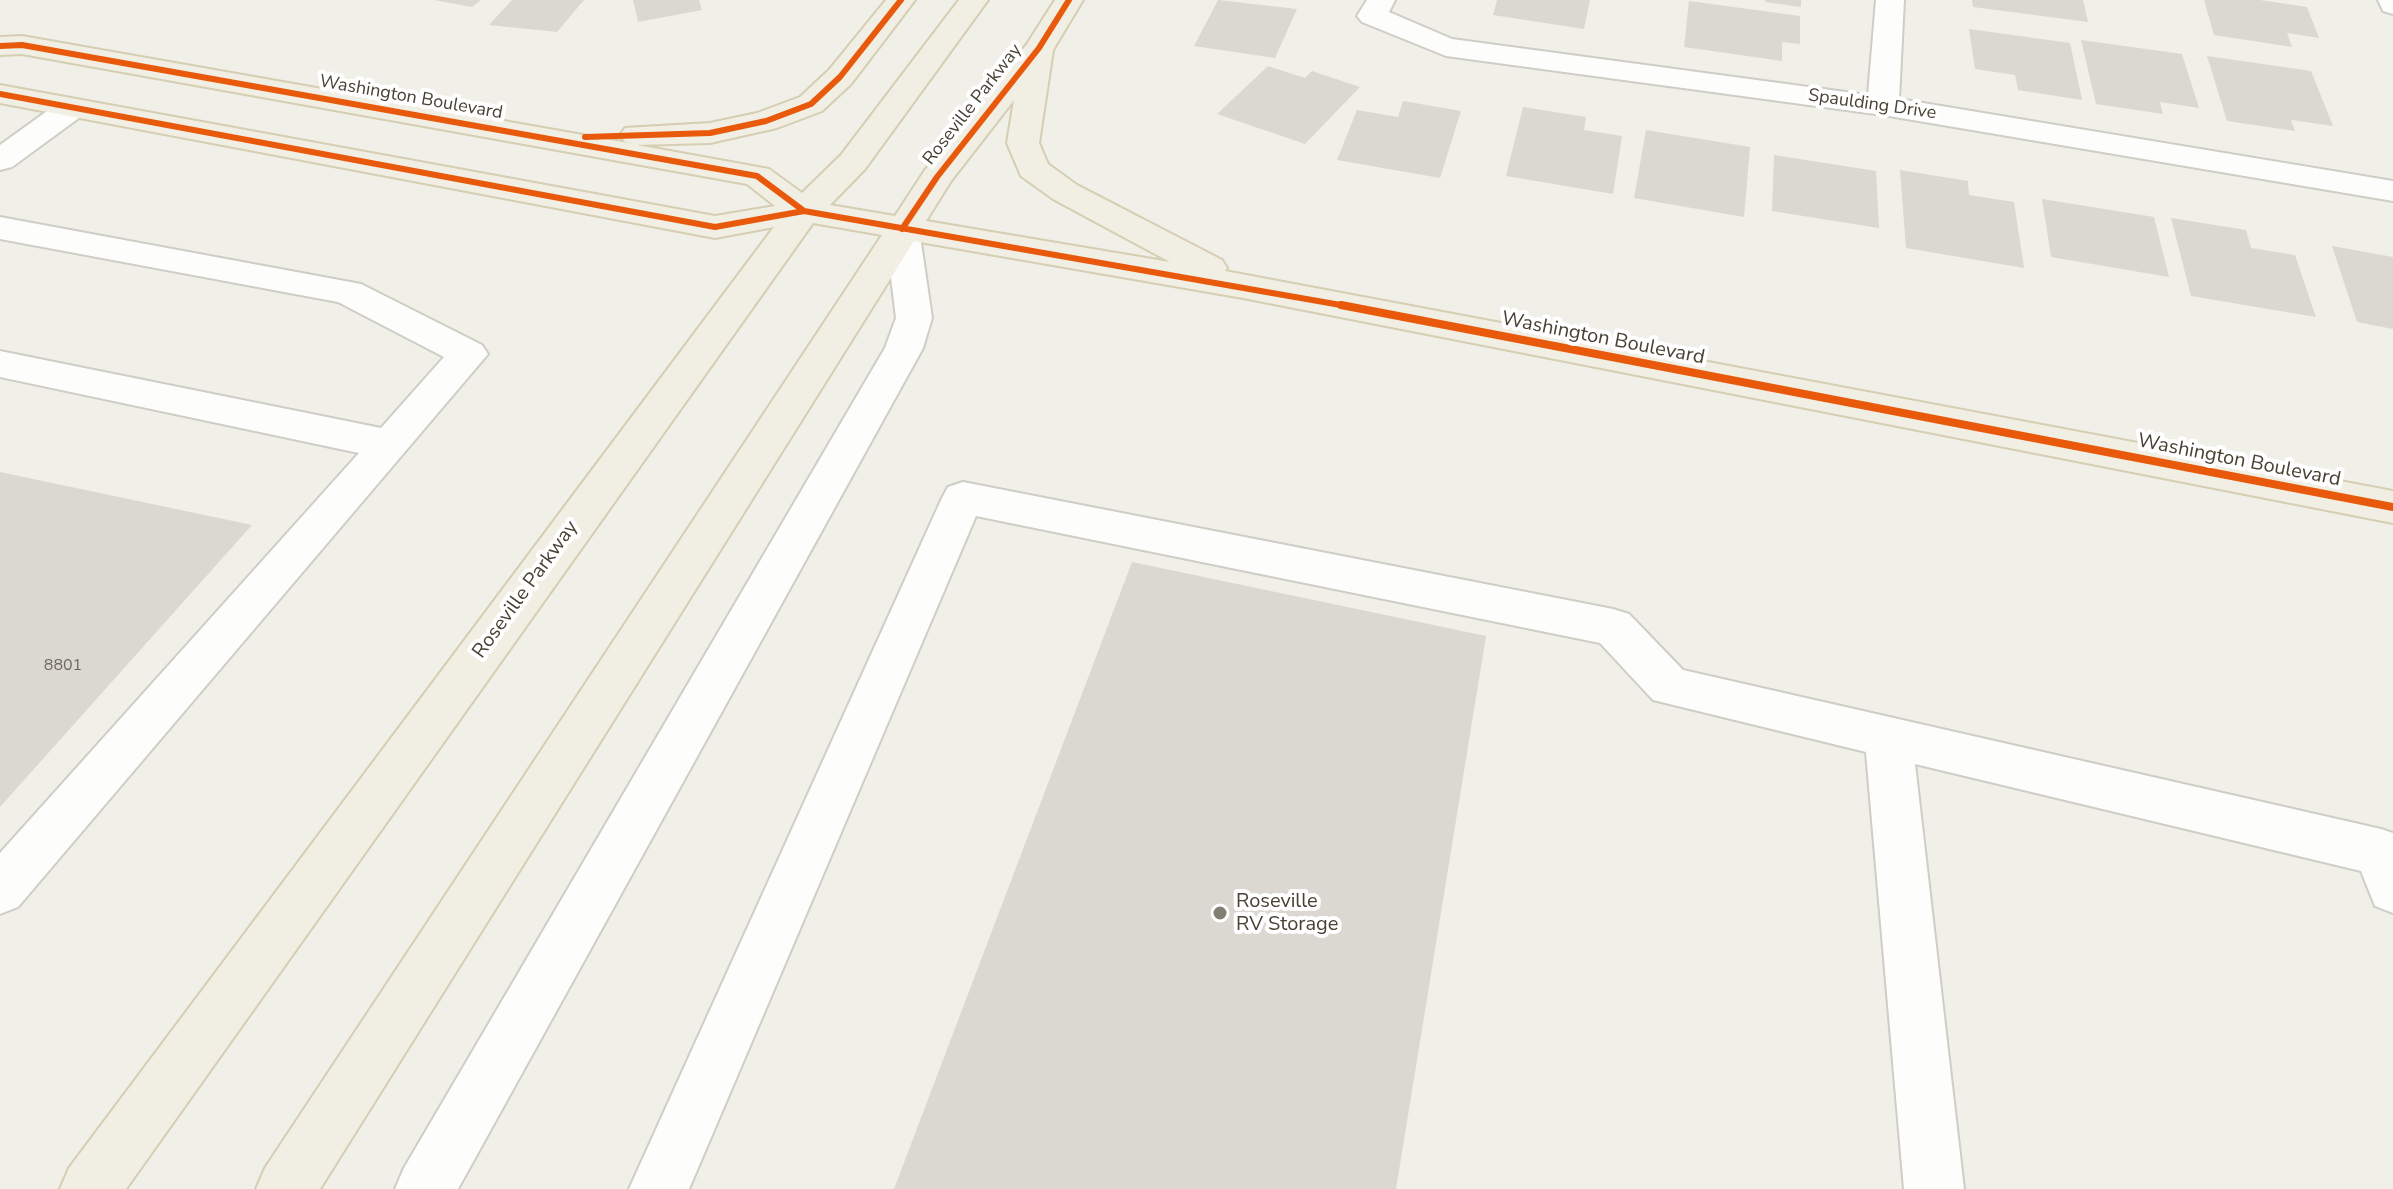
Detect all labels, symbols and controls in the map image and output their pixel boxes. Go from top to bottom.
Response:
street label: Roseville Parkway [919,40,1027,170]
street label: Washington Boulevard [318,71,504,125]
street label: Spaulding Drive [1807,85,1937,125]
street label: Washington Boulevard [1499,308,1707,370]
street label: Washington Boulevard [2135,430,2343,492]
street label: Roseville Parkway [468,517,584,663]
house number: 8801 [44,656,82,676]
place label: Roseville RV Storage [1236,890,1338,937]
marker: Roseville RV Storage [1211,904,1229,922]

